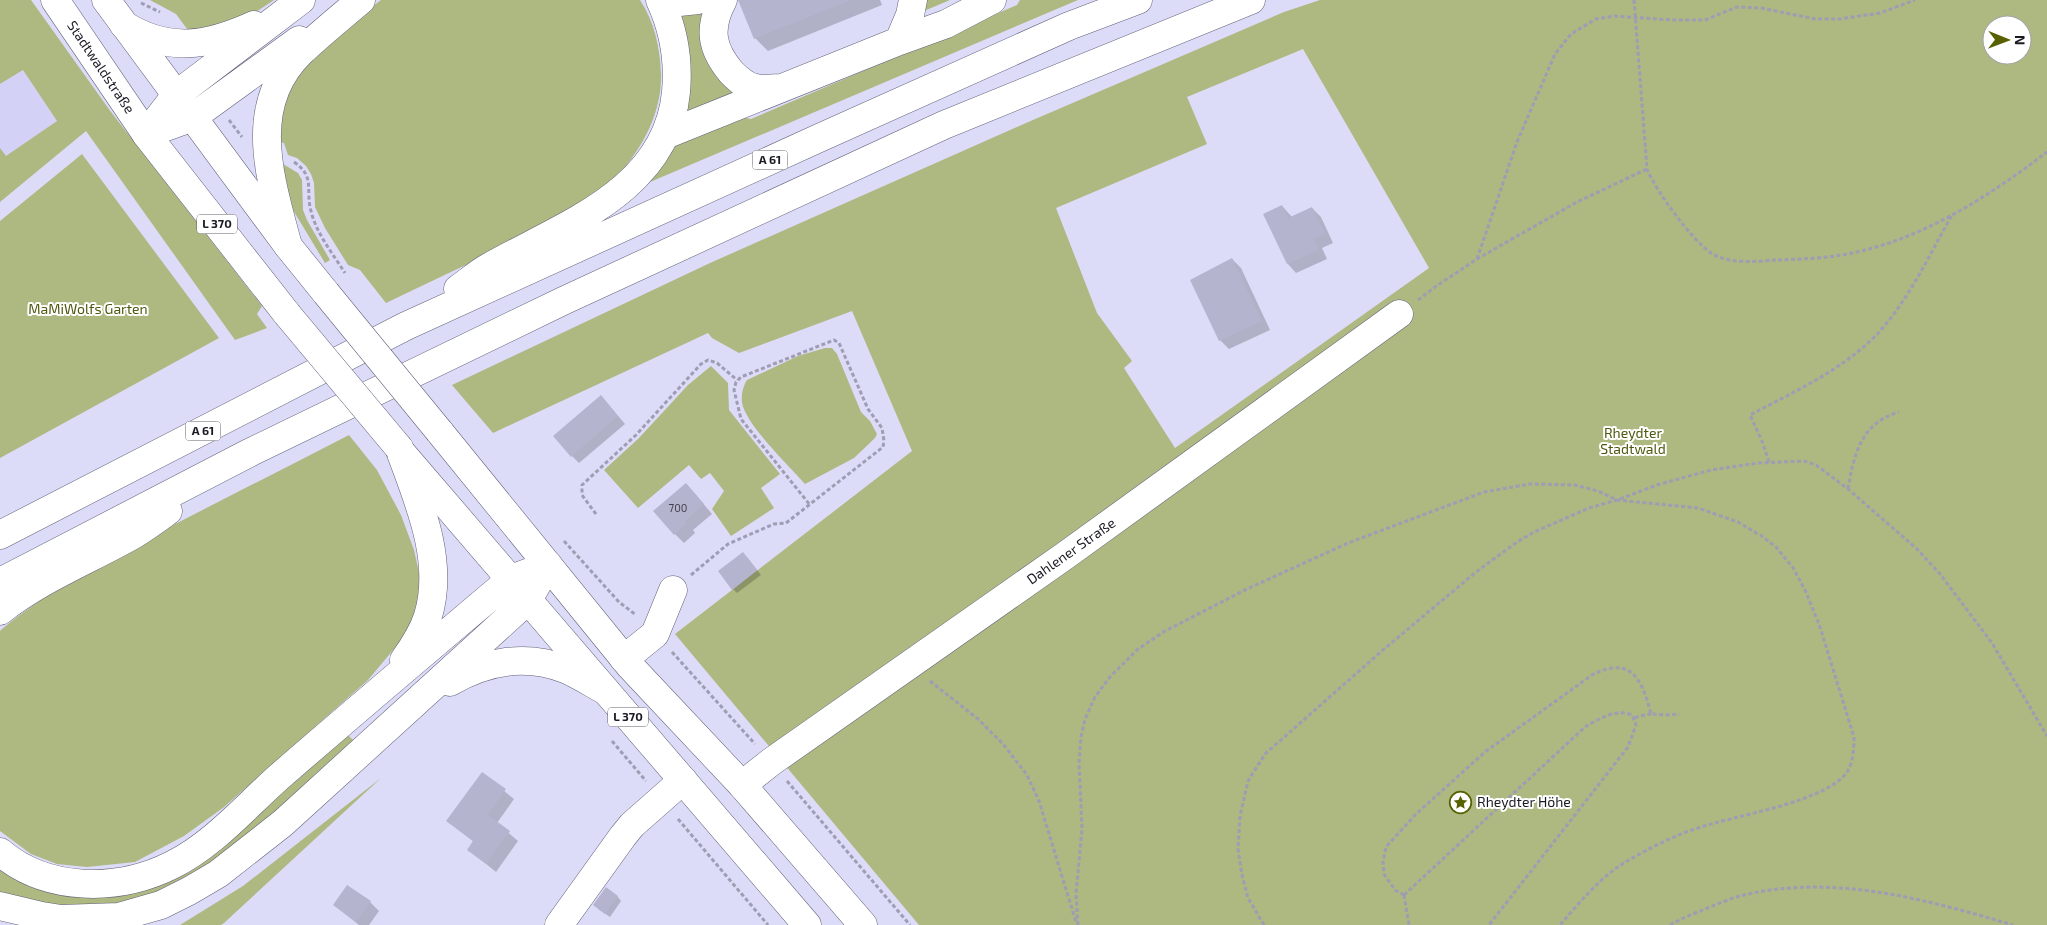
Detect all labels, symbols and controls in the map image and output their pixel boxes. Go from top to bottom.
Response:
north arrow [1982,15,2032,65]
street label: Stadtwaldstraße [64,17,139,116]
text: N [2012,35,2029,45]
road number: A 61 [752,150,788,170]
road number: L 370 [197,214,237,233]
park label: MaMiWolfs Garten [28,300,148,317]
road number: A 61 [186,422,220,441]
park label: Rheydter Stadtwald [1600,424,1666,457]
house number: 700 [669,501,687,514]
street label: Dahlener Straße [1023,514,1118,587]
road number: L 370 [608,708,648,726]
place icon: Rheydter Höhe [1449,790,1473,814]
place label: Rheydter Höhe [1477,793,1571,810]

